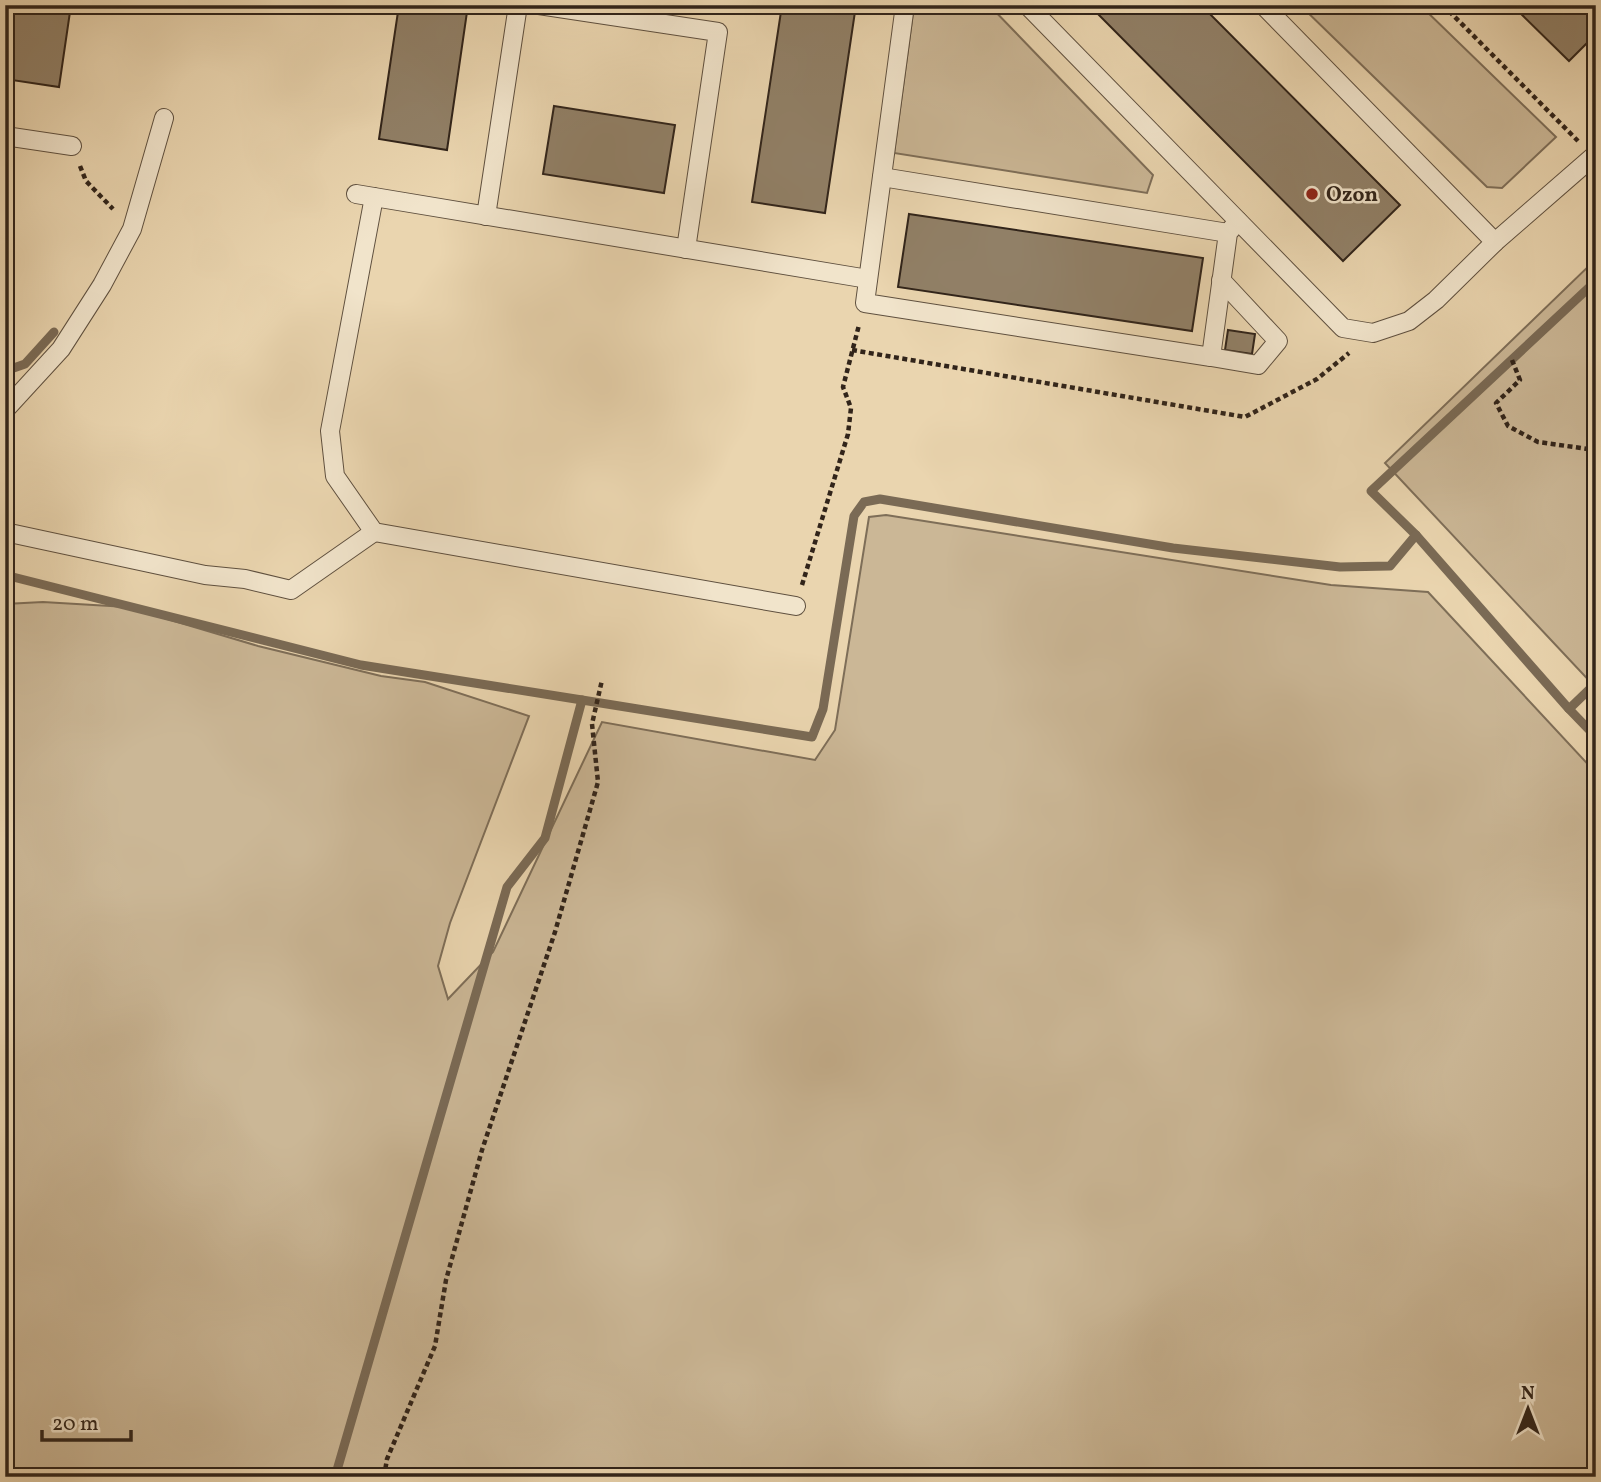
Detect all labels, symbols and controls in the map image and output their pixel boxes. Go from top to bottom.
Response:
place label: Ozon [1326,181,1378,210]
marker: Ozon [1304,186,1320,202]
north arrow [1492,1374,1562,1444]
text: N [1521,1381,1535,1407]
scale bar [42,1398,131,1442]
text: 20 m [52,1410,98,1439]

